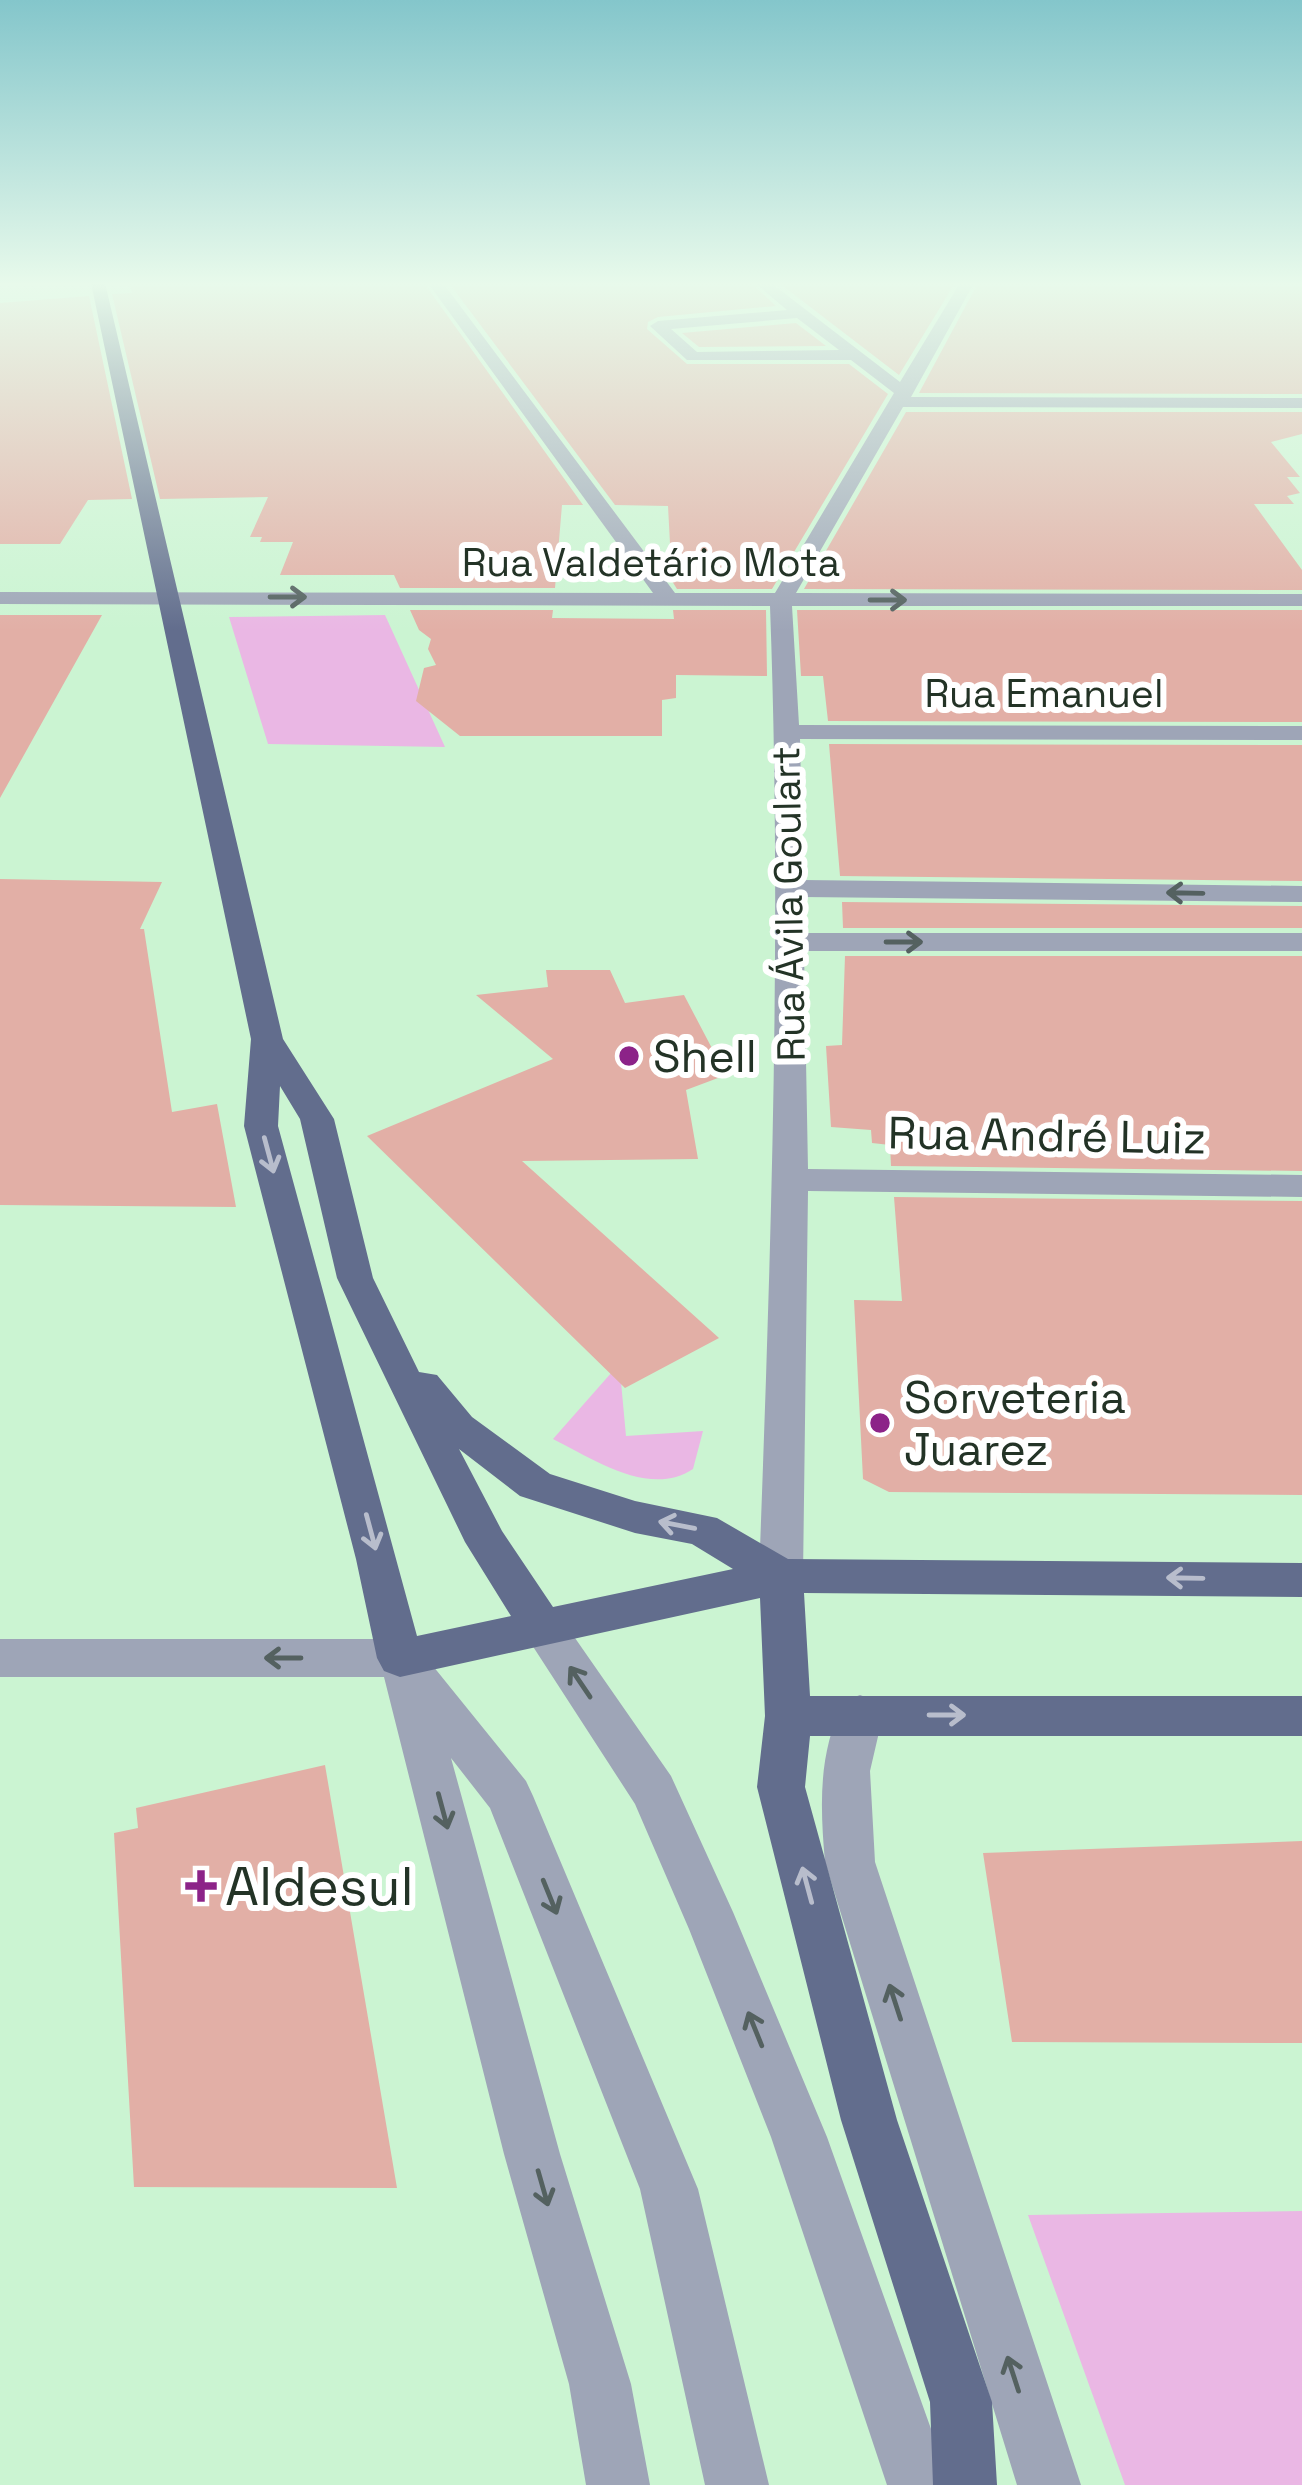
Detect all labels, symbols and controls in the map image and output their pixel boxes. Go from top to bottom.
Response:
street label: Rua Valdetário Mota [462,538,840,587]
one-way arrow [268,586,307,608]
one-way arrow [868,589,907,611]
street label: Rua Emanuel [925,669,1163,718]
street label: Rua Ávila Goulart [761,746,816,1062]
one-way arrow [1166,881,1205,904]
one-way arrow [884,931,923,953]
place label: Shell [653,1028,757,1085]
marker: Shell [616,1043,642,1069]
street label: Rua André Luiz [887,1104,1207,1167]
one-way arrow [260,1135,282,1173]
place label: Sorveteria Juarez [904,1369,1126,1478]
marker: Sorveteria Juarez [867,1410,893,1436]
one-way arrow [361,1512,383,1550]
one-way arrow [659,1513,698,1535]
one-way arrow [1166,1567,1205,1590]
one-way arrow [264,1647,303,1669]
one-way arrow [568,1666,593,1699]
one-way arrow [927,1704,966,1726]
one-way arrow [434,1791,456,1829]
place label: Aldesul [225,1852,414,1921]
one-way arrow [795,1867,817,1905]
marker: Aldesul [188,1873,214,1899]
one-way arrow [541,1878,562,1915]
one-way arrow [882,1984,904,2022]
one-way arrow [743,2011,764,2048]
one-way arrow [533,2168,555,2206]
one-way arrow [1001,2356,1023,2394]

